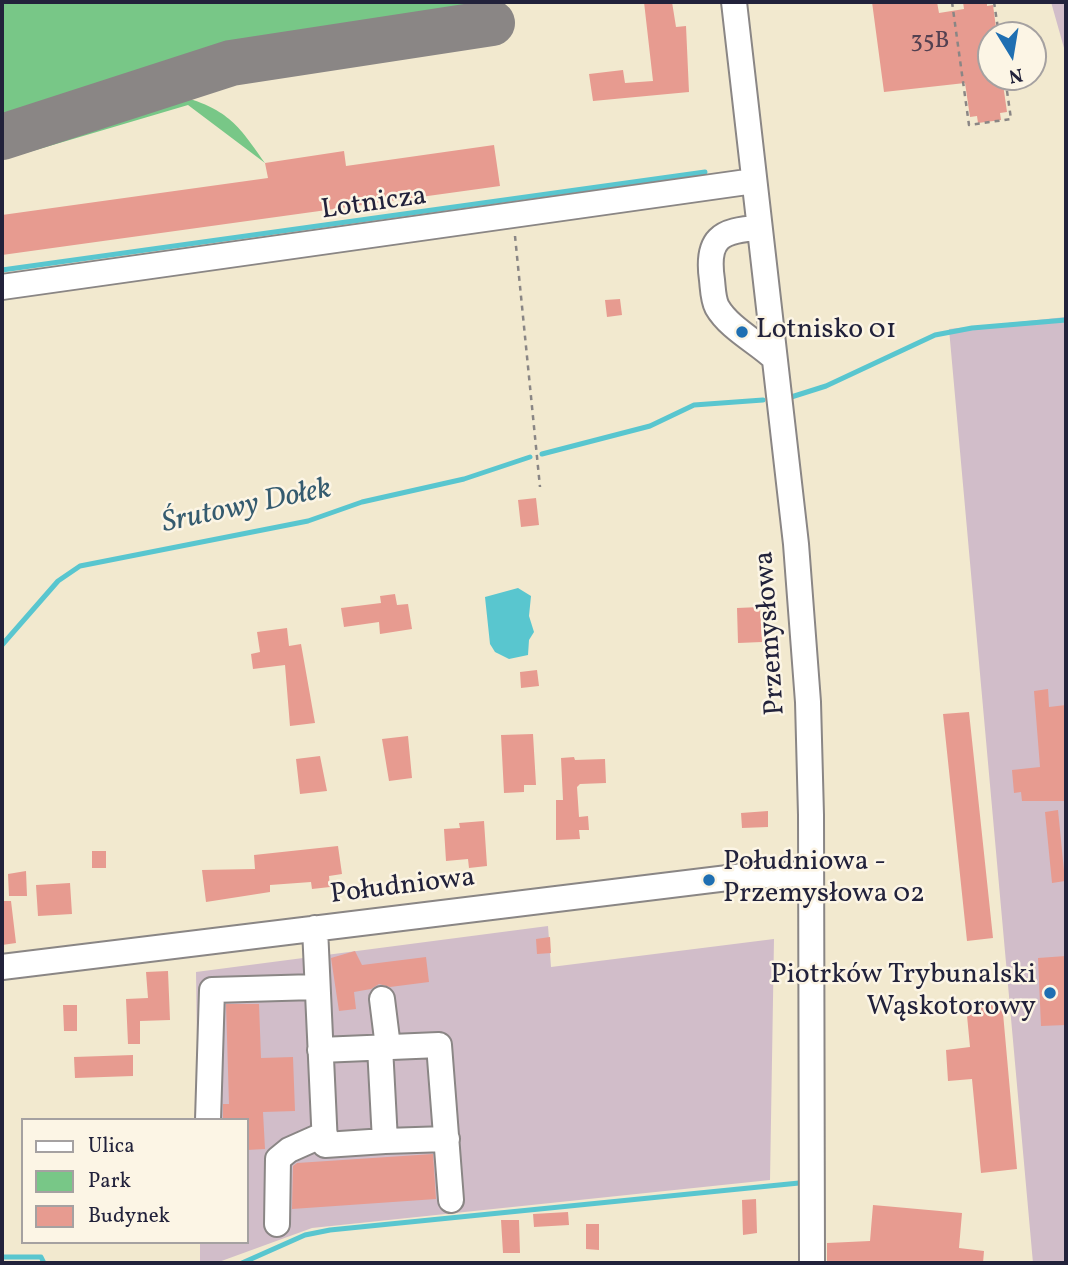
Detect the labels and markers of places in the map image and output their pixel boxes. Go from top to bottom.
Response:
place label: Lotnisko 01 [756,315,897,349]
marker: Lotnisko 01 [734,324,750,340]
place label: Południowa - Przemysłowa 02 [723,847,925,913]
marker: Południowa - Przemysłowa 02 [701,872,717,888]
place label: Piotrków Trybunalski Wąskotorowy [770,960,1036,1026]
marker: Piotrków Trybunalski Wąskotorowy [1042,985,1058,1001]

